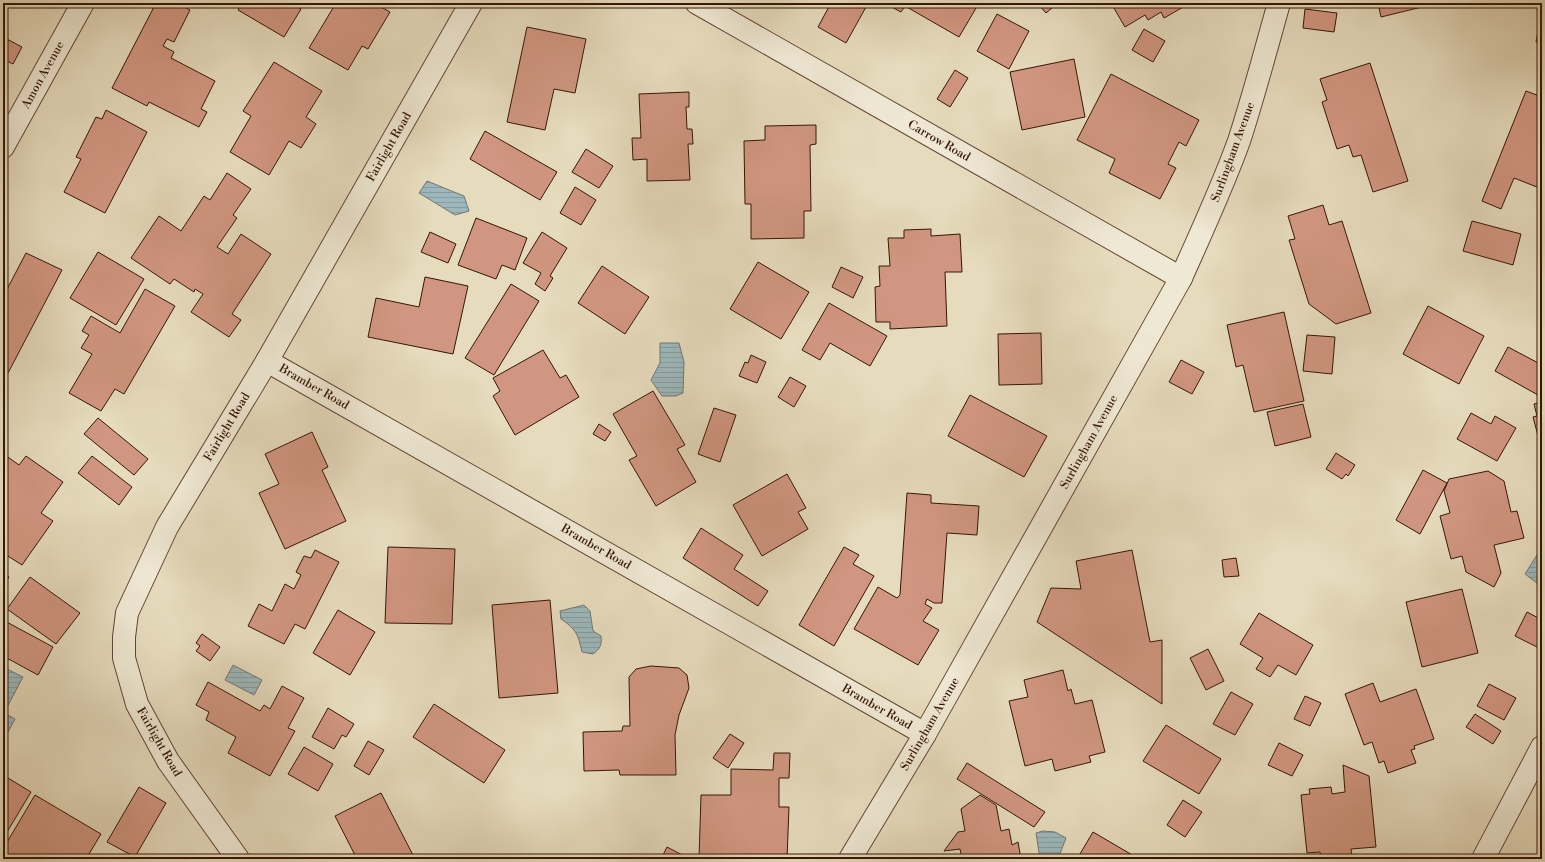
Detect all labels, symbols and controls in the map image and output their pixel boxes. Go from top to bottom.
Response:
street label: Amon Avenue [18,39,68,112]
street label: Surlingham Avenue [1208,100,1258,204]
street label: Fairlight Road [363,110,415,184]
street label: Carrow Road [905,117,973,165]
street label: Bramber Road [275,360,352,413]
street label: Fairlight Road [201,390,253,464]
street label: Surlingham Avenue [1057,392,1121,492]
street label: Bramber Road [557,520,634,573]
street label: Surlingham Avenue [897,675,963,773]
street label: Bramber Road [838,680,915,733]
street label: Fairlight Road [133,705,185,779]

